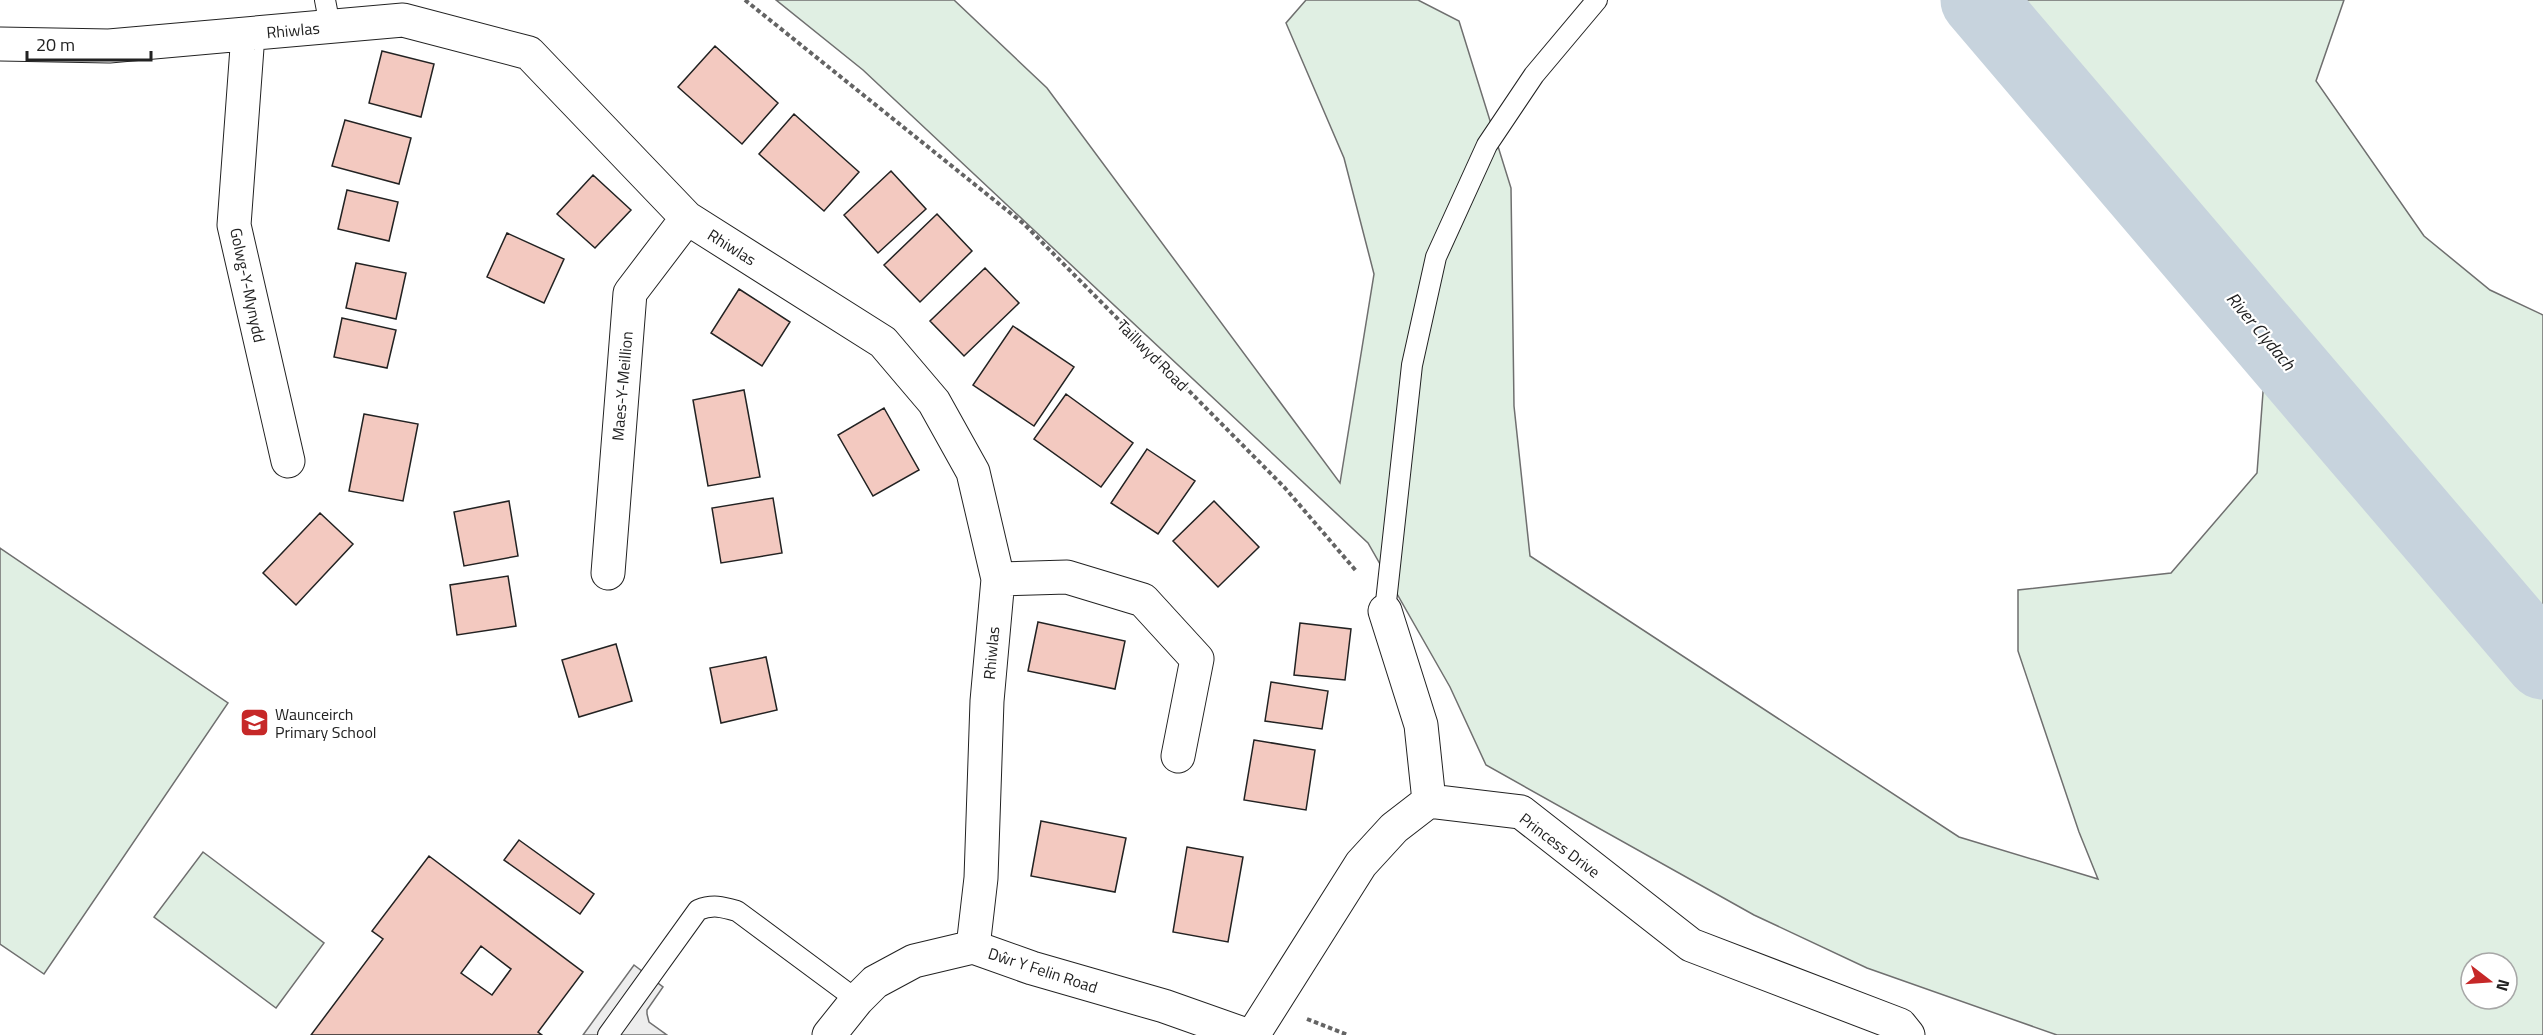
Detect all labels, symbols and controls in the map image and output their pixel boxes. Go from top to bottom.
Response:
street label: Rhiwlas [265,16,321,44]
scale bar [27,24,152,62]
text: 20 m [36,31,75,58]
street label: Rhiwlas [703,223,761,271]
street label: Golwg-Y-Mynydd [224,225,272,345]
water label: River Clydach [2220,286,2302,377]
street label: Taillwyd Road [1112,314,1194,396]
street label: Maes-Y-Meillion [605,330,639,442]
street label: Rhiwlas [977,625,1005,681]
place label: Waunceirch Primary School [275,702,377,744]
school or university icon: Waunceirch Primary School [238,707,270,739]
street label: Princess Drive [1515,807,1605,883]
street label: Dŵr Y Felin Road [985,941,1101,999]
north arrow [2459,951,2519,1011]
text: N [2490,977,2516,994]

